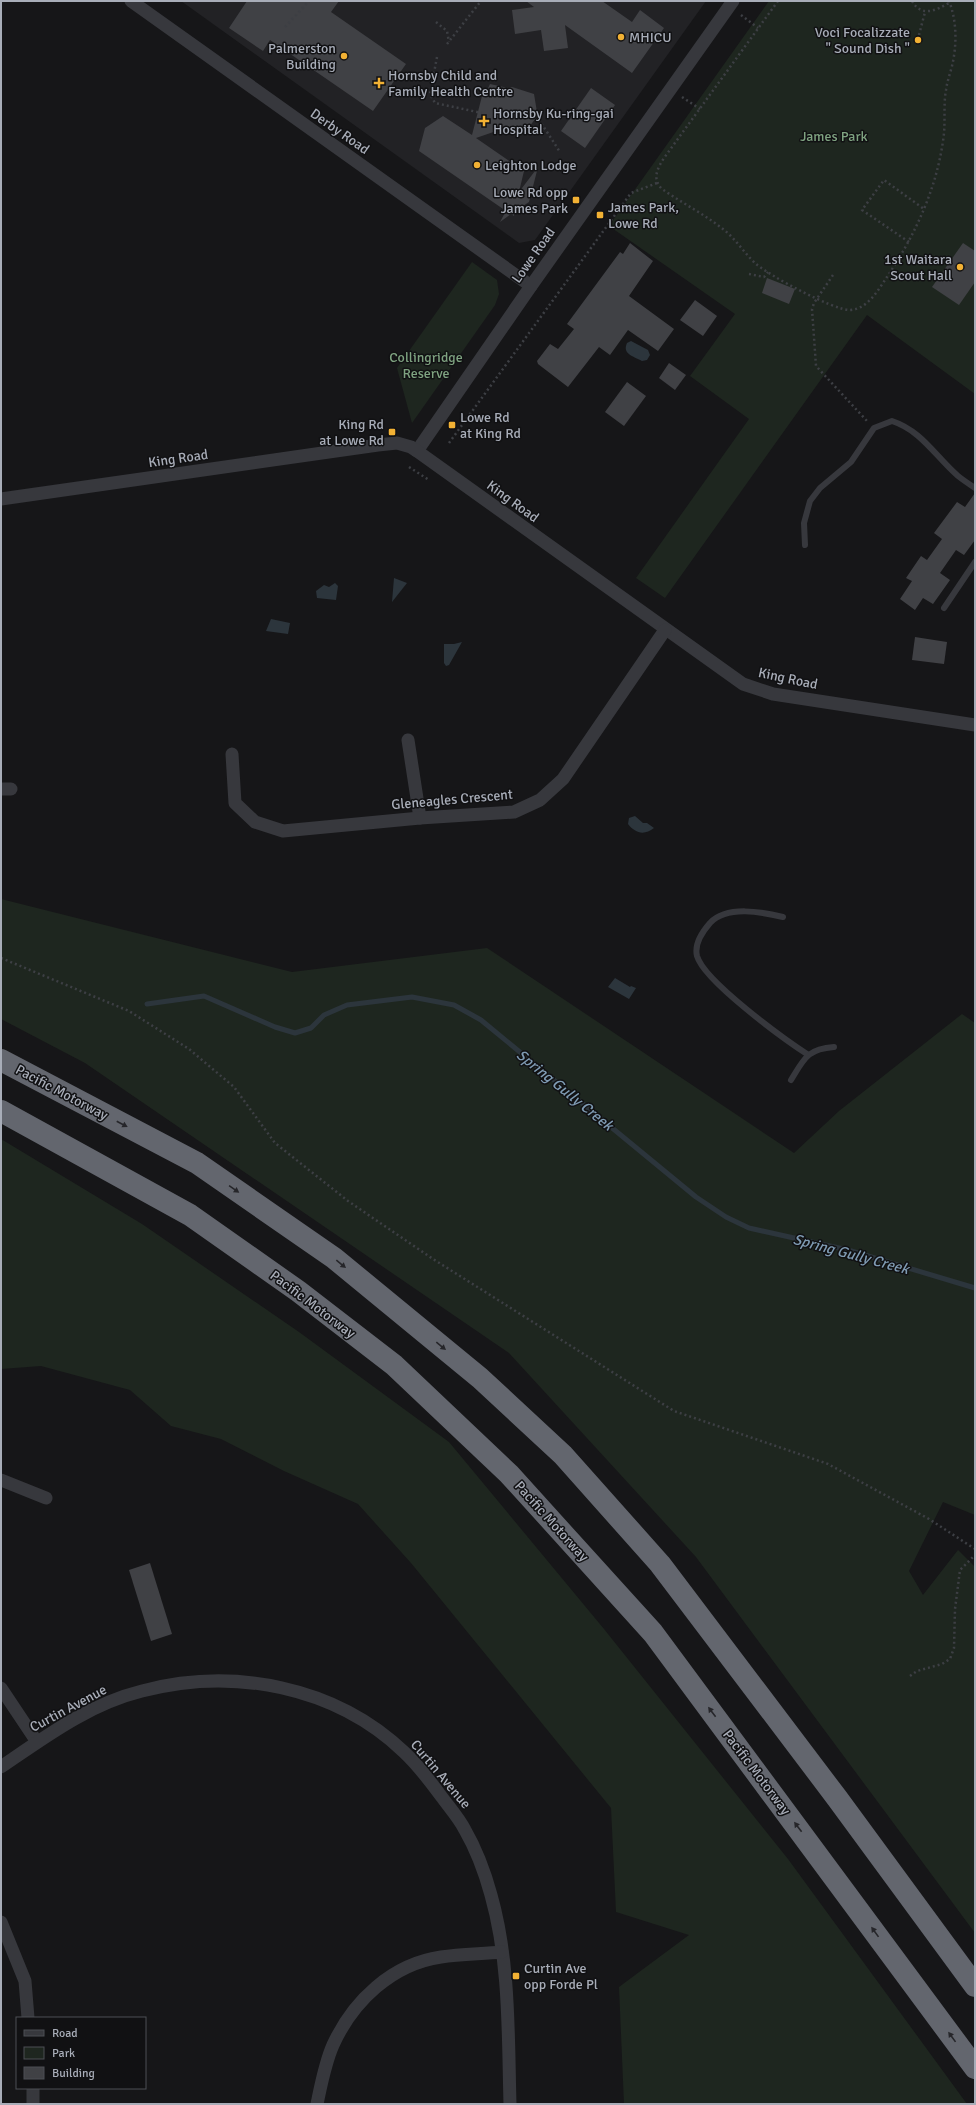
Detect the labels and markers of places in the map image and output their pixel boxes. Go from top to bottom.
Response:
place label: Voci Focalizzate " Sound Dish " [815,24,910,57]
place label: MHICU [629,29,672,46]
marker: MHICU [616,32,626,42]
marker: Voci Focalizzate " Sound Dish " [913,35,923,45]
place label: Palmerston Building [268,40,336,73]
marker: Palmerston Building [339,51,349,61]
place label: Hornsby Child and Family Health Centre [388,67,513,100]
marker: Hornsby Child and Family Health Centre [373,77,385,89]
place label: Hornsby Ku-ring-gai Hospital [493,105,614,138]
marker: Hornsby Ku-ring-gai Hospital [478,115,490,127]
place label: Leighton Lodge [485,157,577,174]
marker: Leighton Lodge [472,160,482,170]
place label: Lowe Rd opp James Park [493,184,568,217]
marker: Lowe Rd opp James Park [571,195,581,205]
place label: James Park, Lowe Rd [608,199,679,232]
marker: James Park, Lowe Rd [595,210,605,220]
place label: 1st Waitara Scout Hall [884,251,952,284]
marker: 1st Waitara Scout Hall [955,262,965,272]
place label: Lowe Rd at King Rd [460,409,521,442]
place label: King Rd at Lowe Rd [319,416,384,449]
marker: Lowe Rd at King Rd [447,420,457,430]
marker: King Rd at Lowe Rd [387,427,397,437]
place label: Curtin Ave opp Forde Pl [524,1960,598,1993]
marker: Curtin Ave opp Forde Pl [511,1971,521,1981]

